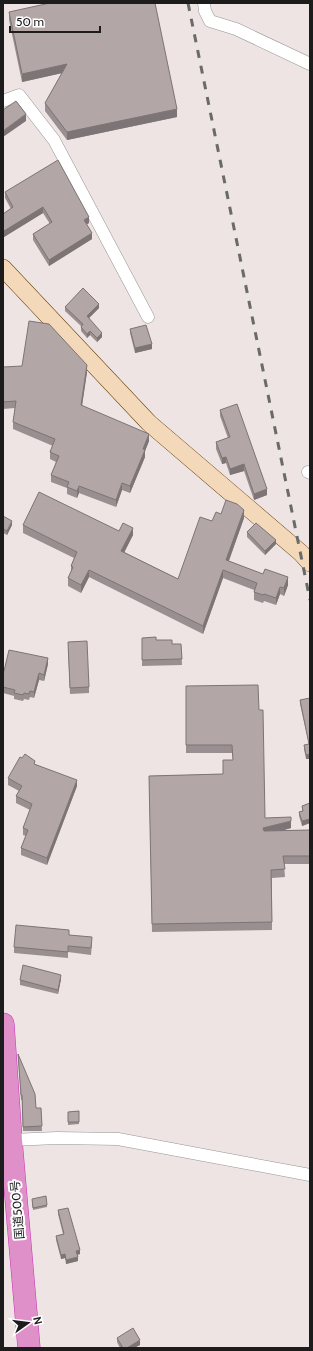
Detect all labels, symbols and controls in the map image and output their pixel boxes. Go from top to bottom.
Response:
scale bar [10,8,100,34]
text: 50 m [16,14,44,29]
street label: 国道500号 [7,1180,27,1240]
north arrow [8,1303,48,1343]
text: N [30,1315,45,1326]

